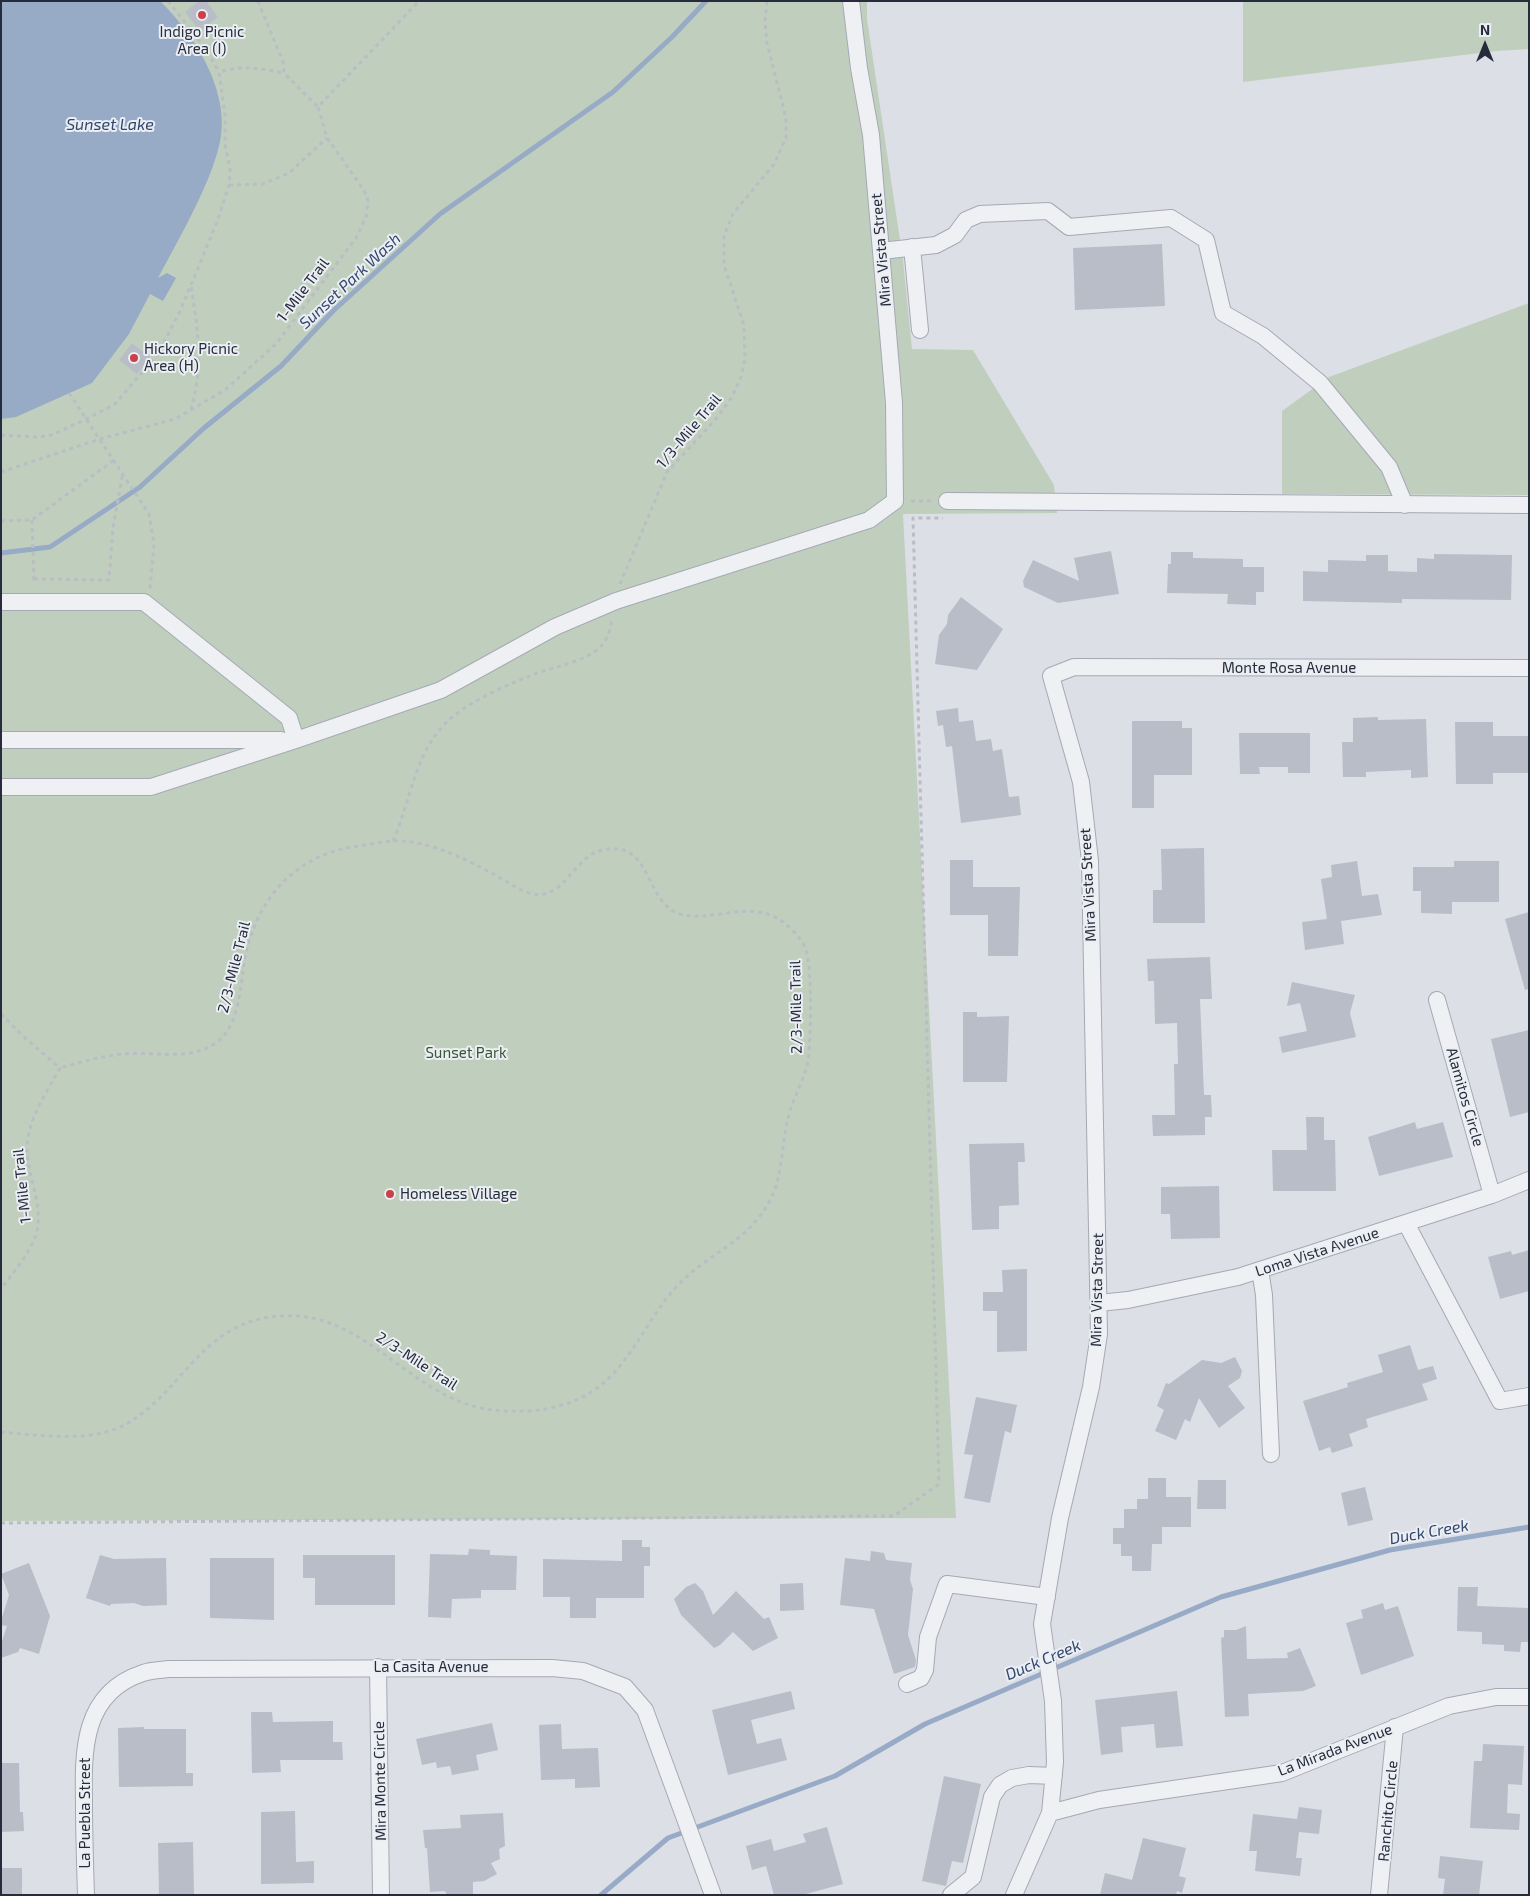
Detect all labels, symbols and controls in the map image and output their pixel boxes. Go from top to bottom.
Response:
marker: Indigo Picnic Area (I) [196,9,208,21]
north arrow [1460,20,1510,70]
text: N [1480,21,1490,38]
place label: Indigo Picnic Area (I) [160,23,244,58]
water label: Sunset Lake [66,115,154,135]
street label: Mira Vista Street [867,192,895,308]
water label: Sunset Park Wash [295,229,405,333]
street label: 1-Mile Trail [273,255,333,325]
place label: Hickory Picnic Area (H) [144,340,238,375]
marker: Hickory Picnic Area (H) [128,352,140,364]
street label: 1/3-Mile Trail [653,390,725,472]
street label: Monte Rosa Avenue [1222,659,1356,677]
street label: Mira Vista Street [1076,828,1100,942]
street label: 2/3-Mile Trail [214,919,254,1015]
street label: 2/3-Mile Trail [786,960,806,1054]
park label: Sunset Park [425,1044,507,1062]
street label: Alamitos Circle [1442,1045,1488,1149]
street label: 1-Mile Trail [9,1148,35,1224]
place label: Homeless Village [400,1185,517,1203]
marker: Homeless Village [384,1188,396,1200]
street label: Loma Vista Avenue [1253,1224,1381,1280]
street label: Mira Vista Street [1087,1233,1107,1347]
street label: 2/3-Mile Trail [373,1328,461,1394]
water label: Duck Creek [1388,1516,1470,1548]
water label: Duck Creek [1002,1636,1084,1684]
street label: La Casita Avenue [374,1658,488,1676]
street label: La Mirada Avenue [1275,1720,1395,1780]
street label: Mira Monte Circle [370,1721,390,1841]
street label: La Puebla Street [76,1757,94,1869]
street label: Ranchito Circle [1375,1760,1401,1862]

